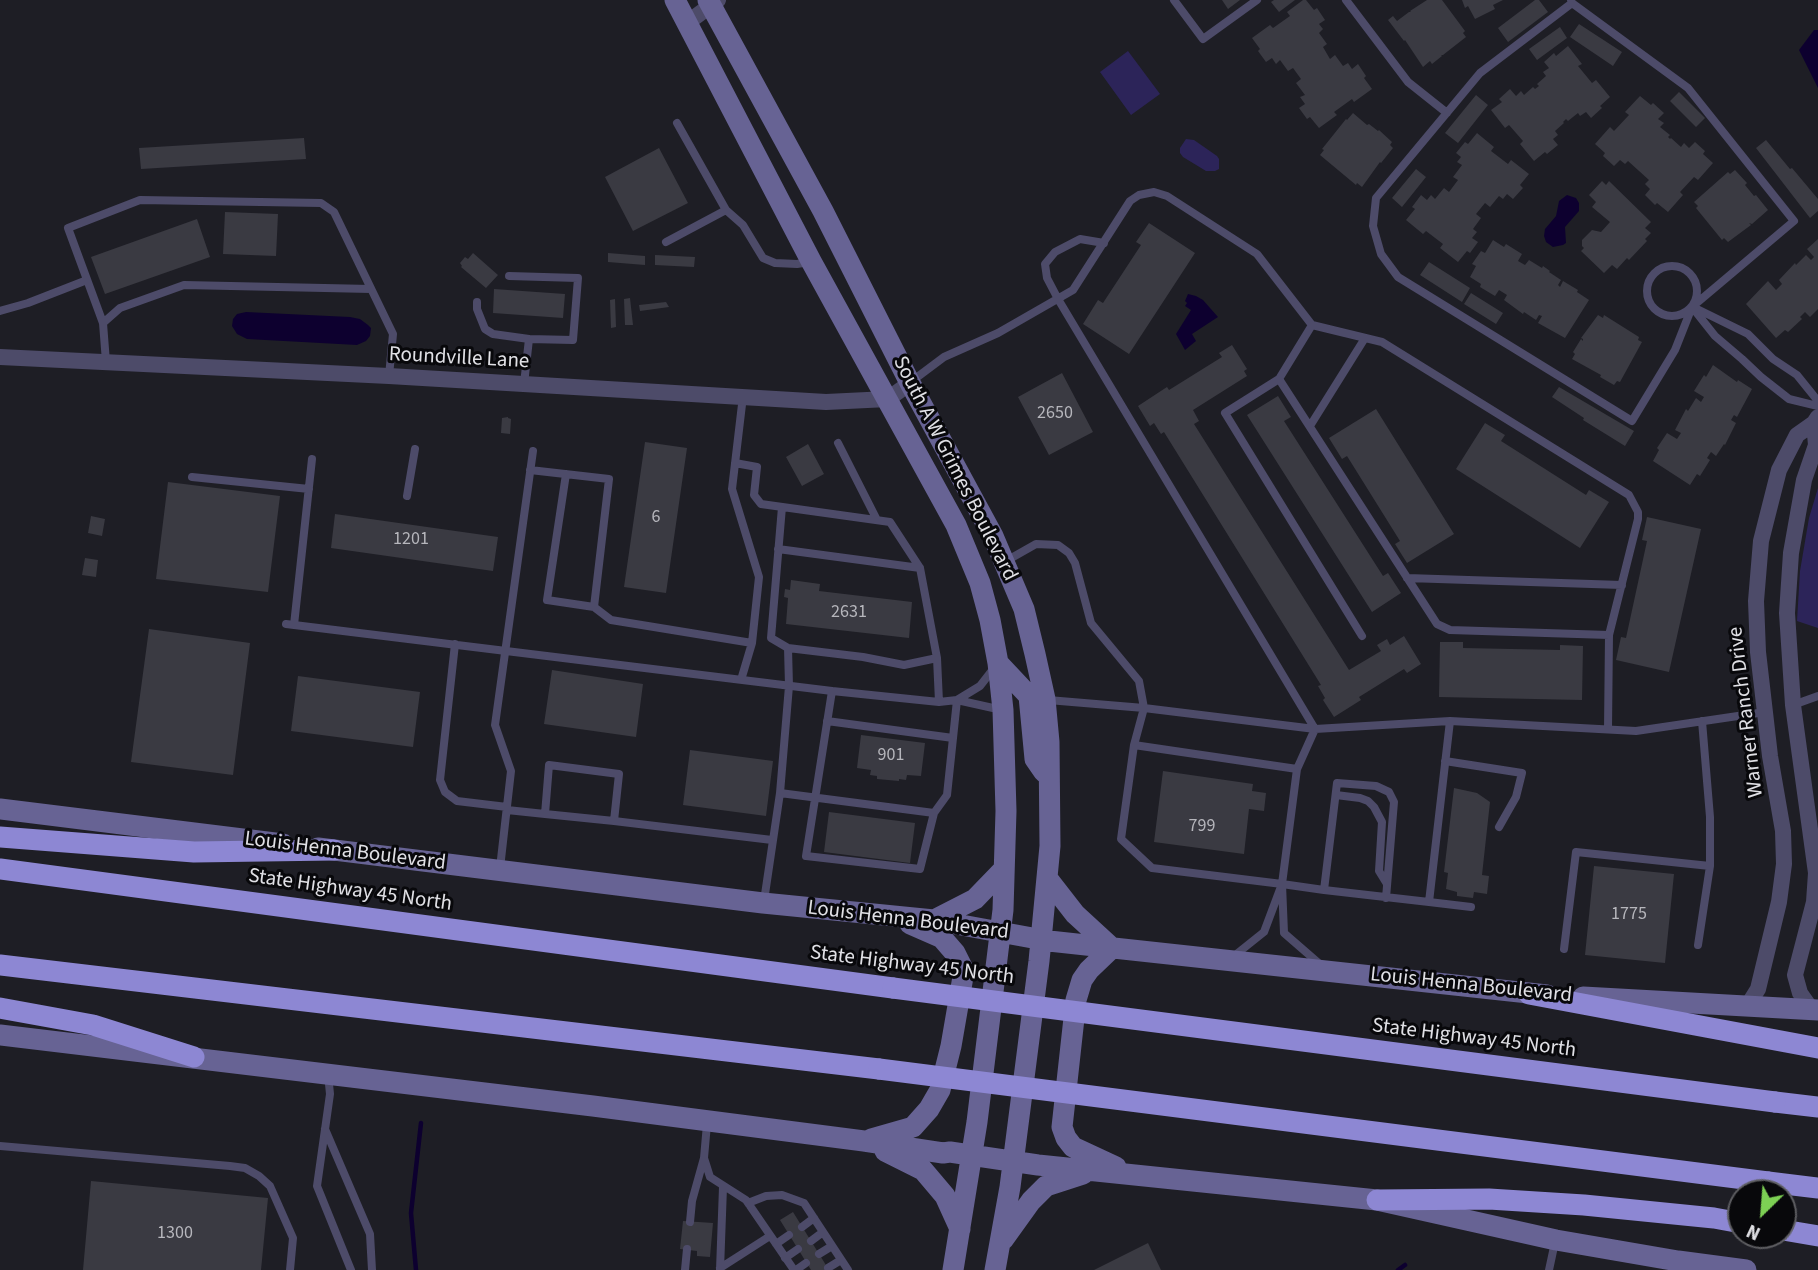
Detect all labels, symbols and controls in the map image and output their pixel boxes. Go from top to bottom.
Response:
street label: Roundville Lane [388,343,530,375]
street label: South A W Grimes Boulevard [886,352,1022,586]
house number: 2650 [1037,403,1073,425]
house number: 6 [652,507,660,529]
house number: 1201 [393,529,429,551]
house number: 2631 [831,602,867,624]
street label: Warner Ranch Drive [1724,625,1770,799]
house number: 901 [878,745,904,767]
house number: 799 [1189,816,1215,838]
street label: Louis Henna Boulevard [243,827,447,877]
street label: State Highway 45 North [247,864,453,918]
street label: Louis Henna Boulevard [806,896,1010,946]
house number: 1775 [1611,904,1647,926]
street label: State Highway 45 North [809,941,1015,991]
street label: Louis Henna Boulevard [1369,963,1573,1009]
street label: State Highway 45 North [1371,1014,1577,1064]
north arrow [1727,1179,1797,1249]
text: N [1742,1217,1765,1247]
house number: 1300 [157,1223,193,1245]

